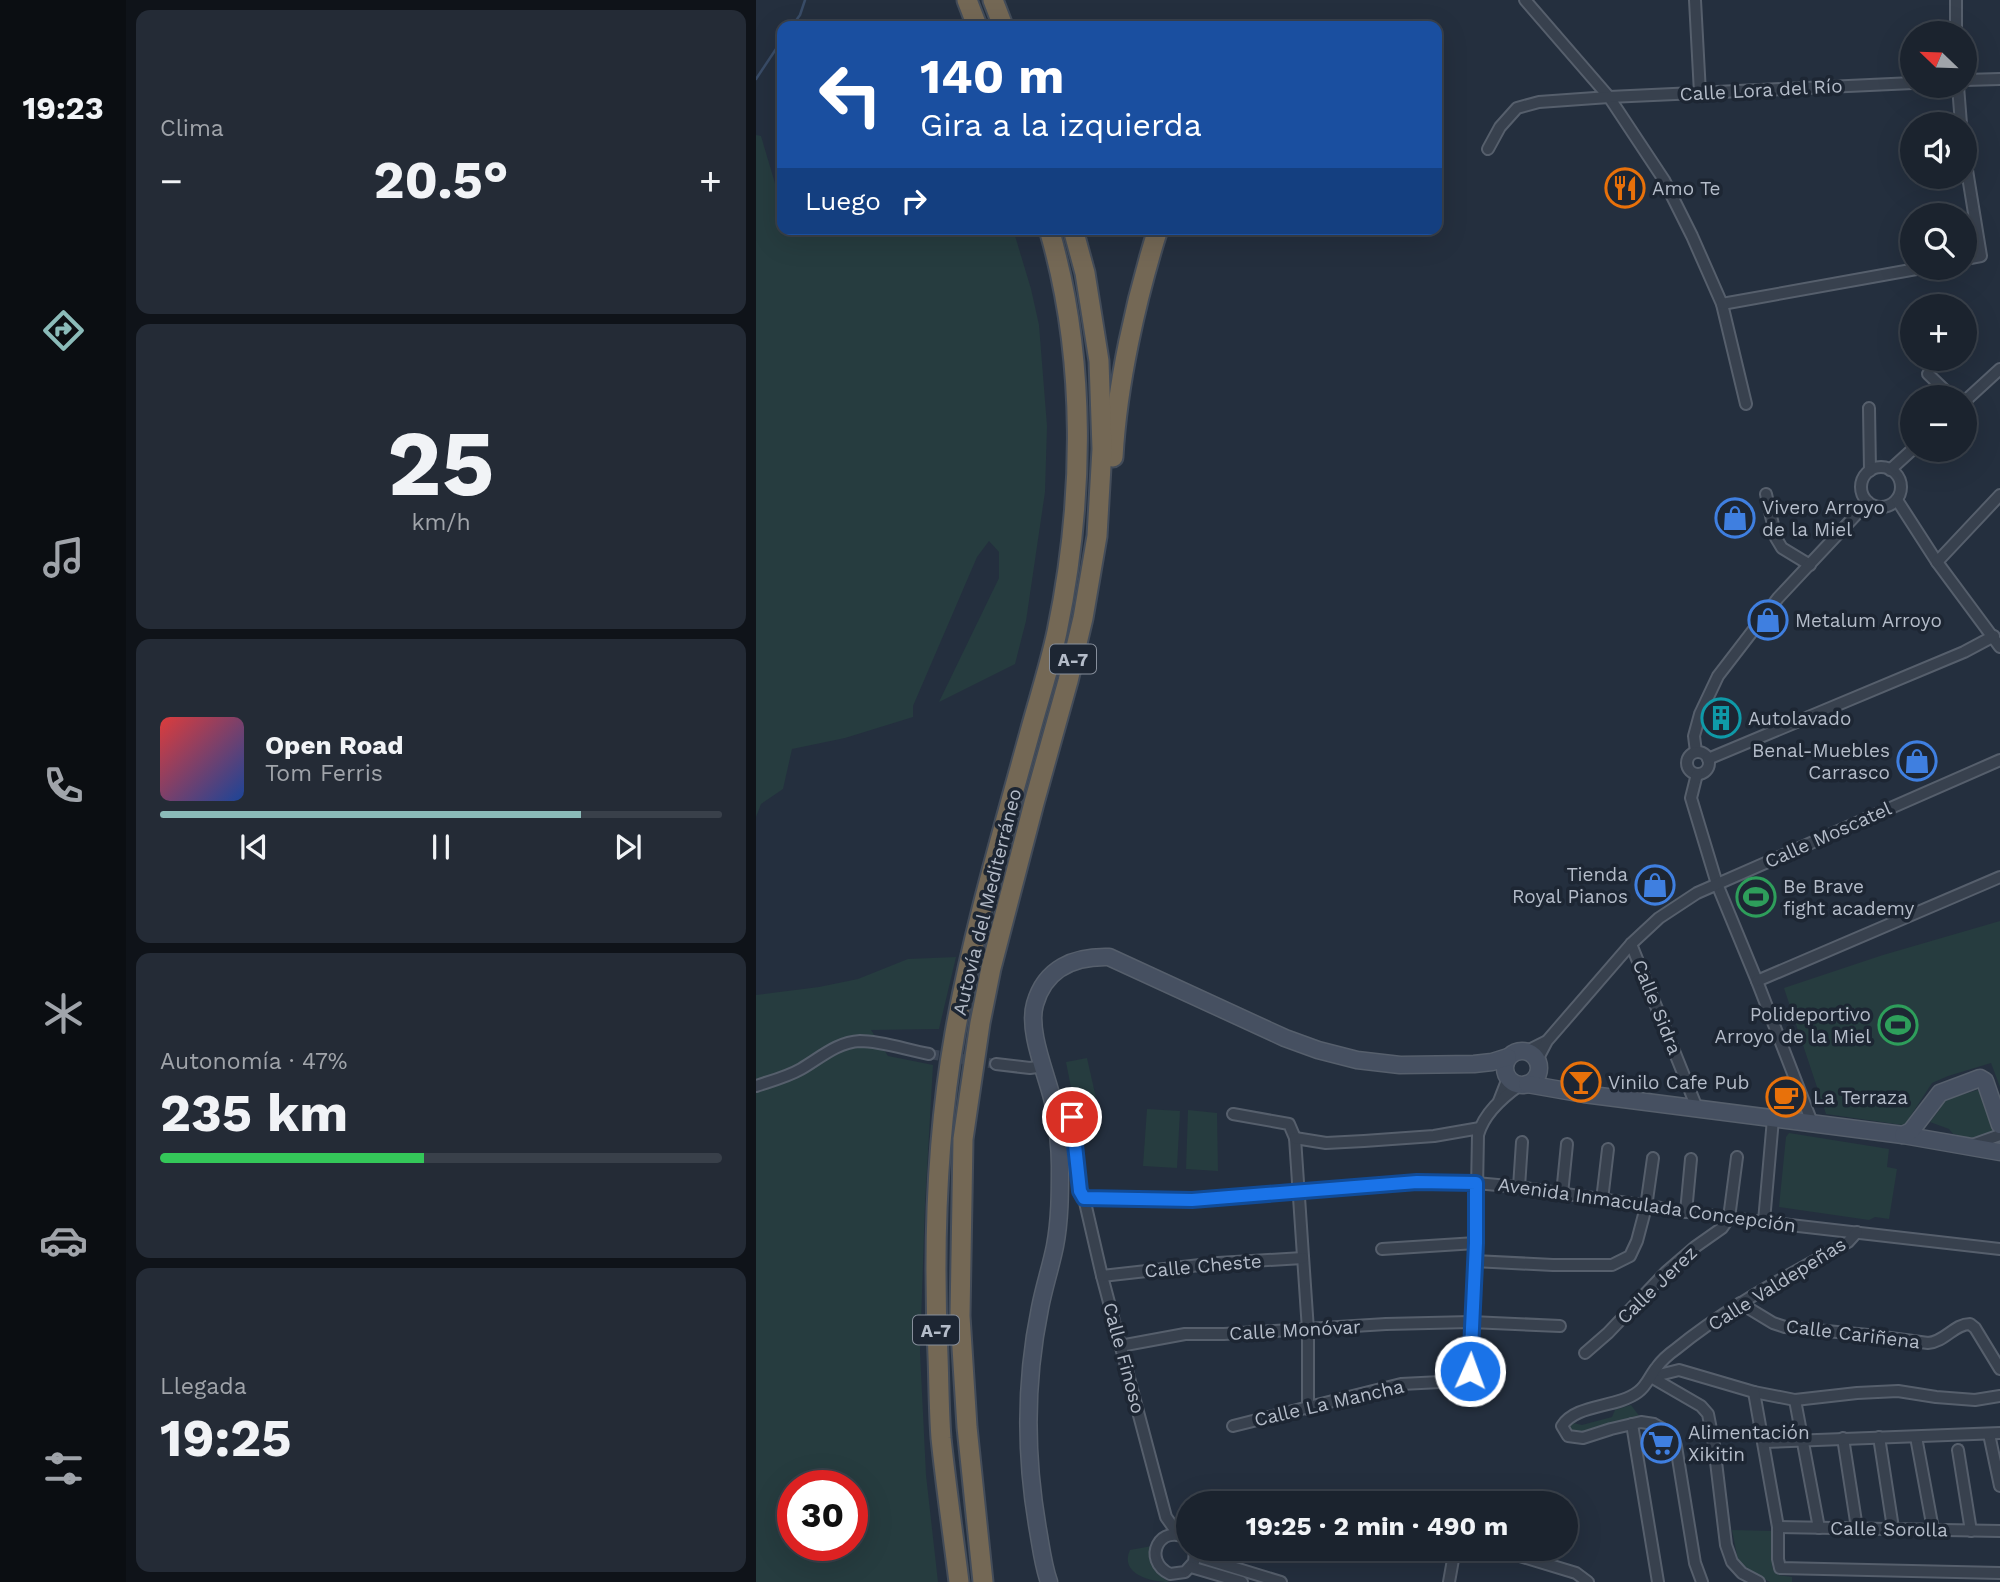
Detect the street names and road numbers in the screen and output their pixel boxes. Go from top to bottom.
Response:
street label: Calle Lora del Río [1679,74,1843,106]
road number: A-7 [1050,644,1096,674]
street label: Autovía del Mediterráneo [948,786,1026,1018]
street label: Calle Moscatel [1761,797,1895,873]
street label: Calle Sidra [1628,956,1687,1058]
street label: Avenida Inmaculada Concepción [1497,1173,1797,1237]
street label: Calle Valdepeñas [1704,1232,1850,1336]
street label: Calle Jerez [1612,1241,1702,1329]
street label: Calle Cheste [1143,1249,1263,1283]
street label: Calle Finoso [1098,1300,1150,1416]
street label: Calle Cariñena [1785,1314,1921,1354]
street label: Calle Monóvar [1229,1315,1362,1345]
road number: A-7 [913,1316,959,1344]
street label: Calle La Mancha [1252,1375,1406,1431]
street label: Calle Sorolla [1830,1516,1948,1542]

